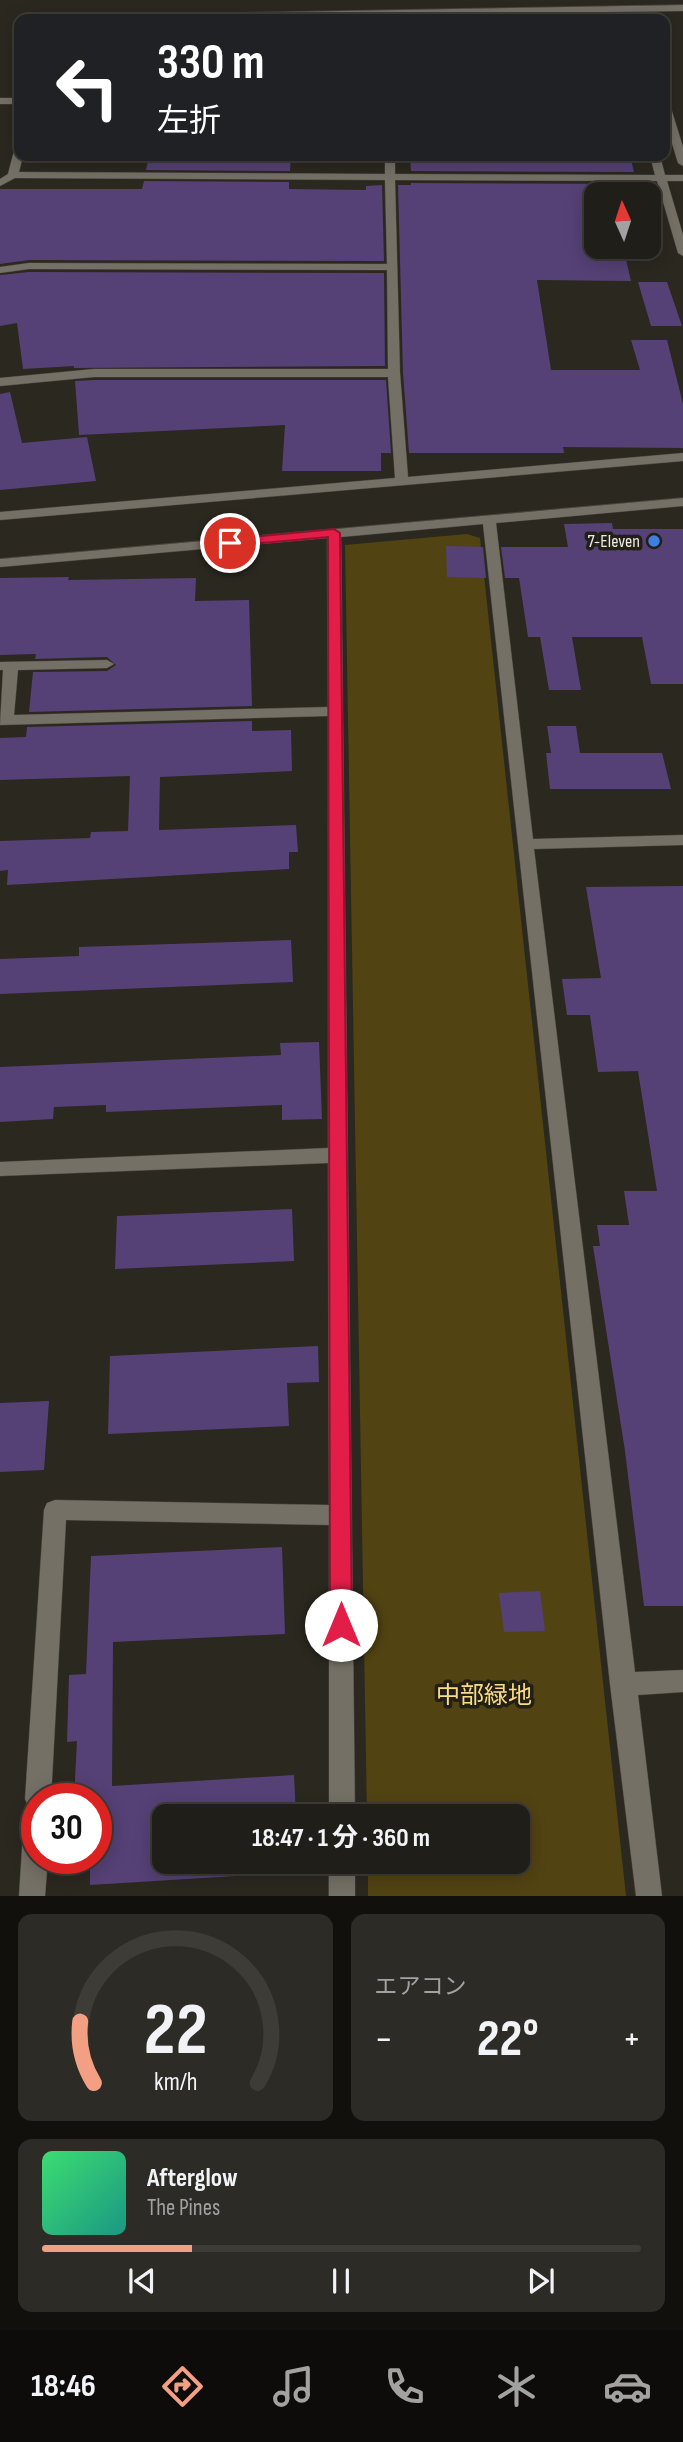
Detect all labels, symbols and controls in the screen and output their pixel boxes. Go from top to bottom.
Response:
text: 330 m [157,34,264,93]
icon: left [42,42,133,133]
text: 左折 [157,102,221,141]
north arrow [584,182,662,259]
map controls [584,182,661,259]
pin [200,513,260,573]
icon: arrive [211,524,249,562]
place label: 7-Eleven [587,531,640,552]
marker: 7-Eleven [646,533,662,549]
position arrow [304,1588,378,1662]
park label: 中部緑地 [436,1681,532,1710]
speed limit sign: 30 [21,1783,112,1874]
text: 18:47 · 1 分 · 360 m [252,1823,430,1854]
text: エアコン [375,1973,467,2001]
text: 22 [143,1988,207,2076]
text: 22° [477,2008,539,2071]
text: − [375,2017,393,2062]
text: + [622,2017,641,2062]
text: km/h [154,2067,197,2098]
text: Afterglow [147,2163,238,2194]
text: The Pines [147,2194,220,2222]
icon: previous [123,2262,161,2300]
icon: pause [322,2262,360,2300]
icon: next [522,2262,560,2300]
icon: directions [158,2362,207,2411]
icon: music [269,2362,318,2411]
icon: phone [380,2362,429,2411]
icon: climate [492,2362,541,2411]
icon: car [603,2362,652,2411]
text: 18:46 [31,2367,96,2406]

